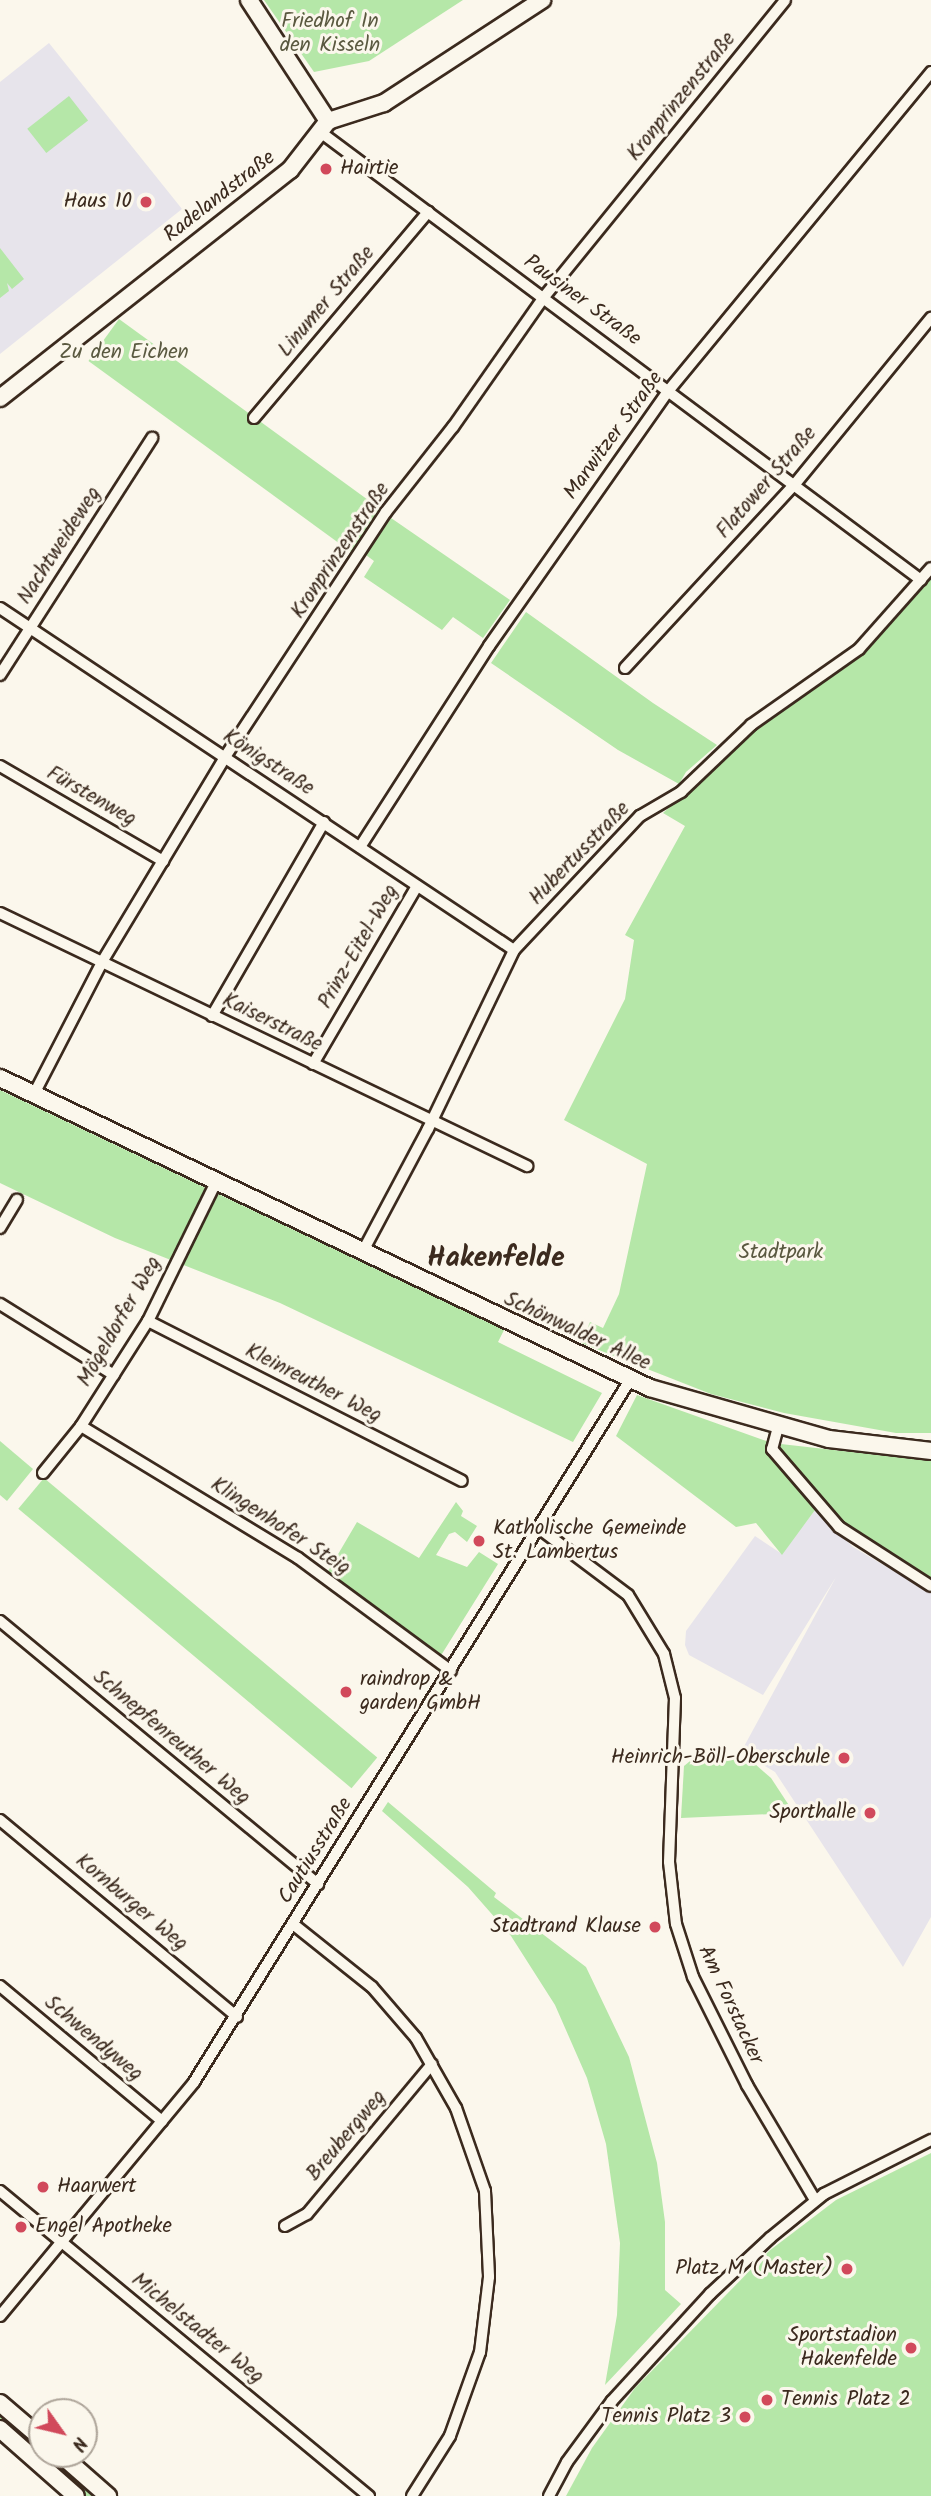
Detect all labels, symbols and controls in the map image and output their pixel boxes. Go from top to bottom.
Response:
park label: Friedhof In den Kisseln [280,9,380,59]
street label: Kronprinzenstraße [622,27,742,167]
street label: Radelandstraße [159,146,281,248]
place label: Hairtie [340,156,398,182]
marker: Hairtie [318,161,334,177]
place label: Haus 10 [64,189,132,215]
marker: Haus 10 [138,194,154,210]
street label: Linumer Straße [273,241,381,363]
street label: Pausiner Straße [518,250,646,352]
park label: Zu den Eichen [59,340,189,366]
street label: Marwitzer Straße [559,367,669,505]
street label: Flatower Straße [711,422,823,544]
street label: Kronprinzenstraße [286,478,396,624]
street label: Nachtweideweg [13,483,107,609]
street label: Königstraße [218,724,318,802]
street label: Fürstenweg [42,761,140,833]
street label: Hubertusstraße [524,797,636,911]
street label: Prinz-Eitel-Weg [313,881,405,1013]
street label: Kaiserstraße [218,988,326,1058]
park label: Stadtpark [739,1240,823,1266]
district label: Hakenfelde [427,1242,565,1276]
street label: Mögeldorfer Weg [73,1252,167,1392]
street label: Schönwalder Allee [500,1287,654,1377]
street label: Kleinreuther Weg [241,1339,385,1429]
street label: Klingenhofer Steig [205,1472,355,1582]
place label: Katholische Gemeinde St. Lambertus [493,1516,686,1566]
marker: Katholische Gemeinde St. Lambertus [471,1533,487,1549]
street label: Schnepfenreuther Weg [87,1665,255,1811]
place label: raindrop & garden GmbH [360,1667,481,1717]
marker: raindrop & garden GmbH [338,1684,354,1700]
place label: Heinrich-Böll-Oberschule [611,1745,830,1771]
marker: Heinrich-Böll-Oberschule [836,1750,852,1766]
street label: Cautiusstraße [273,1793,359,1909]
place label: Sporthalle [769,1800,856,1826]
marker: Sporthalle [862,1805,878,1821]
street label: Kornburger Weg [70,1849,192,1957]
place label: Stadtrand Klause [490,1914,641,1940]
marker: Stadtrand Klause [647,1919,663,1935]
street label: Am Forstacker [692,1942,768,2068]
street label: Schwendyweg [39,1991,147,2087]
street label: Breubergweg [302,2085,392,2187]
place label: Haarwert [57,2174,136,2200]
marker: Haarwert [35,2179,51,2195]
place label: Engel Apotheke [35,2214,172,2240]
marker: Engel Apotheke [13,2219,29,2235]
place label: Platz M (Master) [675,2256,833,2282]
marker: Platz M (Master) [839,2261,855,2277]
street label: Michelstadter Weg [126,2268,268,2390]
place label: Sportstadion Hakenfelde [788,2323,897,2373]
marker: Sportstadion Hakenfelde [903,2340,919,2356]
place label: Tennis Platz 2 [781,2387,911,2413]
marker: Tennis Platz 2 [759,2392,775,2408]
north arrow [28,2398,98,2468]
place label: Tennis Platz 3 [601,2404,731,2430]
marker: Tennis Platz 3 [737,2409,753,2425]
text: N [63,2430,95,2457]

